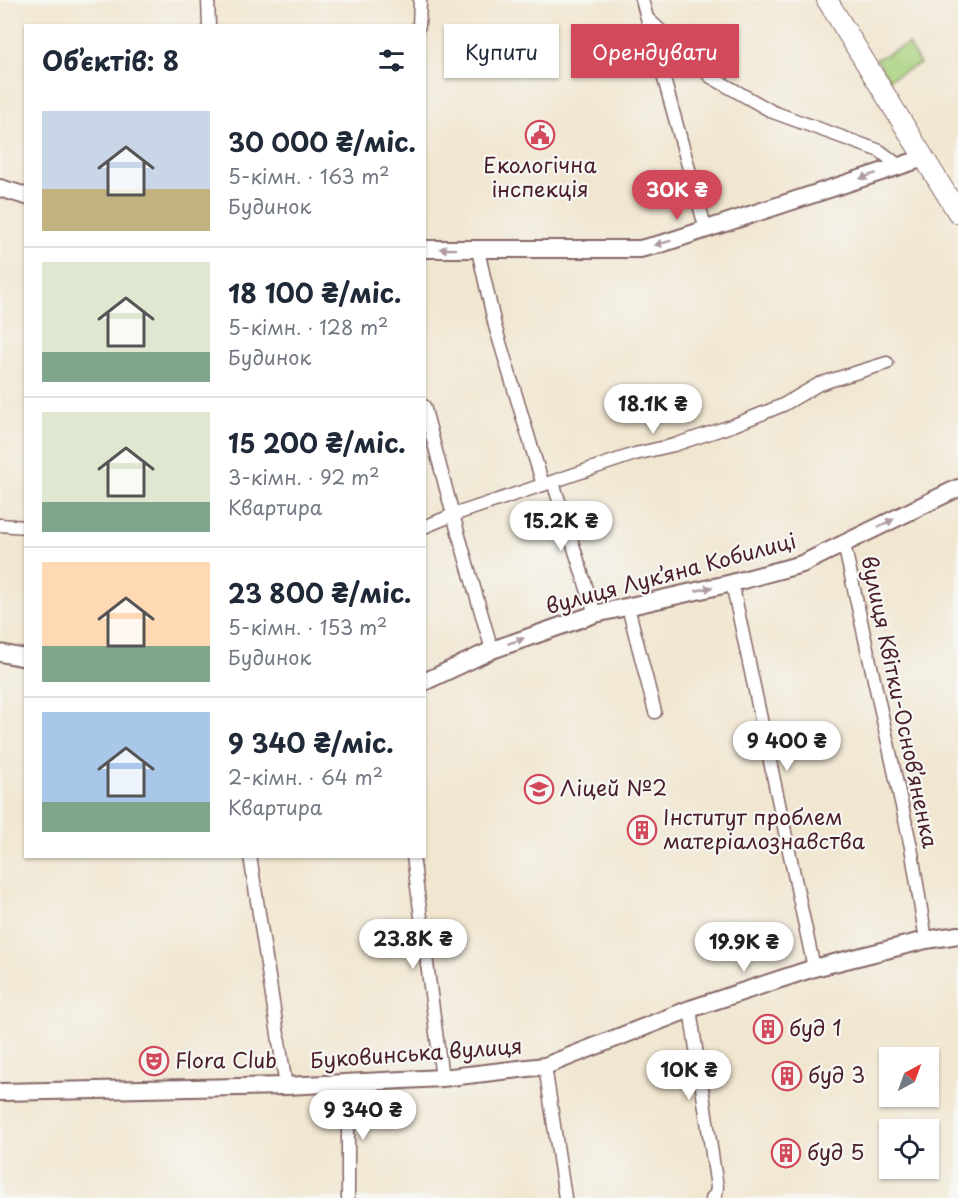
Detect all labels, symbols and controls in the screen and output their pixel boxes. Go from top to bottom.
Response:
chip: Купити [444,24,559,78]
chip: Орендувати [571,24,739,78]
text: Об’єктів: 8 [42,41,179,80]
icon: filters [375,44,408,77]
public building icon: Екологічна інспекція [524,119,556,151]
text: 30 000 ₴/міс. [228,122,416,161]
icon: home [90,135,162,207]
place label: Екологічна інспекція [483,148,597,204]
text: 5-кімн. · 163 m² [228,161,390,191]
pin: 30K ₴ [635,170,719,221]
one-way arrow [859,171,877,181]
text: 30K ₴ [646,174,708,204]
text: Будинок [228,191,311,221]
one-way arrow [654,239,672,249]
one-way arrow [438,245,457,254]
text: 18 100 ₴/міс. [228,273,401,312]
icon: home [90,286,162,358]
text: 5-кімн. · 128 m² [228,312,388,342]
text: Будинок [228,342,311,372]
pin: 18.1K ₴ [598,384,708,435]
text: 18.1K ₴ [618,388,688,418]
text: 15 200 ₴/міс. [228,423,406,462]
icon: home [90,436,162,508]
text: 3-кімн. · 92 m² [228,462,379,492]
text: Квартира [228,492,322,522]
pin: 15.2K ₴ [506,501,616,552]
text: 15.2K ₴ [524,505,598,535]
one-way arrow [878,519,895,528]
street label: вулиця Лукʼяна Кобилиці [542,523,799,621]
street label: вулиця Квітки-Основʼяненка [854,553,948,851]
text: 23 800 ₴/міс. [228,573,412,612]
one-way arrow [695,584,713,594]
icon: home [90,586,162,658]
text: 5-кімн. · 153 m² [228,612,387,642]
one-way arrow [508,636,526,646]
text: Будинок [228,642,311,672]
pin: 9 400 ₴ [732,721,842,772]
text: 9 340 ₴/міс. [228,723,394,762]
text: 9 400 ₴ [747,725,827,755]
icon: home [90,736,162,808]
text: 2-кімн. · 64 m² [228,762,383,792]
place label: Ліцей №2 [560,771,667,803]
school or university icon: Ліцей №2 [523,773,555,805]
text: Квартира [228,792,322,822]
place label: Інститут проблем матеріалознавства [663,800,866,856]
building icon: Інститут проблем матеріалознавства [626,814,658,846]
pin: 23.8K ₴ [358,919,468,970]
pin: 19.9K ₴ [689,922,799,973]
text: 23.8K ₴ [373,923,453,953]
text: 19.9K ₴ [709,926,779,956]
place label: буд 1 [789,1011,842,1043]
building icon: буд 1 [752,1013,784,1045]
street label: Буковинська вулиця [308,1029,523,1075]
place label: Flora Club [175,1043,277,1075]
theatre icon: Flora Club [138,1045,170,1077]
north arrow [879,1047,939,1107]
map controls [879,1047,939,1179]
pin: 10K ₴ [647,1050,731,1101]
text: 10K ₴ [660,1054,718,1084]
place label: буд 3 [808,1058,865,1090]
building icon: буд 3 [771,1060,803,1092]
pin: 9 340 ₴ [308,1090,418,1141]
text: 9 340 ₴ [323,1094,403,1124]
button: locate [879,1119,939,1179]
place label: буд 5 [807,1135,864,1167]
building icon: буд 5 [770,1137,802,1169]

